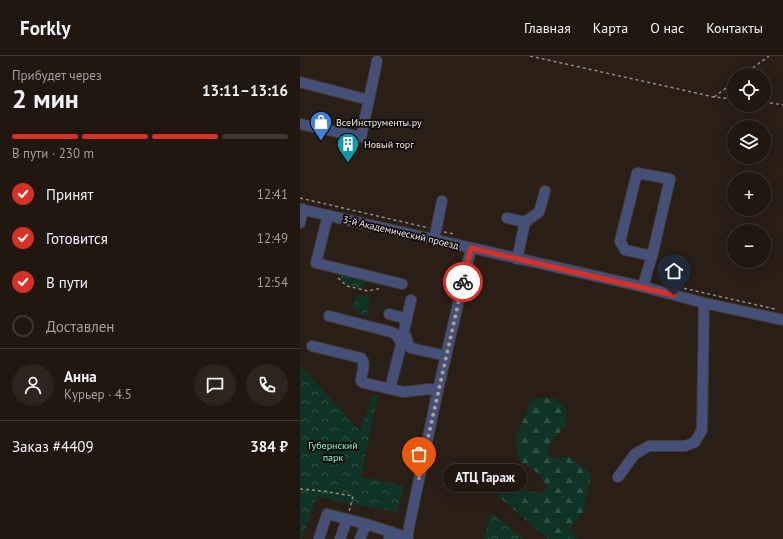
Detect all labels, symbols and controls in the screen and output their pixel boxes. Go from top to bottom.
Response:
text: Forkly [20,16,71,40]
text: Главная [524,19,571,37]
text: Карта [593,19,628,37]
text: О нас [650,19,684,37]
text: Контакты [706,19,763,37]
text: Прибудет через [12,67,102,84]
map controls [727,68,771,268]
button: locate [727,68,771,112]
text: 13:11–13:16 [202,81,288,100]
text: 2 мин [12,82,79,115]
shop icon: ВсеИнструменты.ру [308,109,334,142]
place label: ВсеИнструменты.ру [336,116,422,129]
button: layers [727,120,771,164]
building icon: Новый торг [335,131,361,164]
place label: Новый торг [364,138,414,151]
text: В пути · 230 m [12,145,94,162]
button: + [727,172,771,216]
icon: check [12,183,34,205]
text: Принят [46,185,93,204]
text: 12:41 [257,186,288,203]
street label: 3-й Академический проезд [342,213,461,252]
button: − [727,224,771,268]
icon: check [12,227,34,249]
text: Готовится [46,229,108,248]
text: 12:49 [257,230,288,247]
pin [657,254,691,295]
icon: home [663,260,685,282]
courier [443,262,483,302]
icon: check [12,271,34,293]
icon: bike [452,271,474,293]
text: В пути [46,273,88,292]
text: 12:54 [257,274,288,291]
text: Доставлен [46,317,114,336]
button: person [12,364,54,406]
button: chat [194,364,236,406]
button: phone [246,364,288,406]
text: Анна [64,367,97,386]
text: Курьер · 4.5 [64,386,132,403]
text: Заказ #4409 [12,437,94,456]
text: 384 ₽ [250,437,288,456]
pin [402,437,436,478]
park label: Губернский парк [308,439,358,464]
icon: bag [408,443,430,465]
callout: АТЦ Гараж [443,464,527,492]
text: АТЦ Гараж [455,469,515,486]

